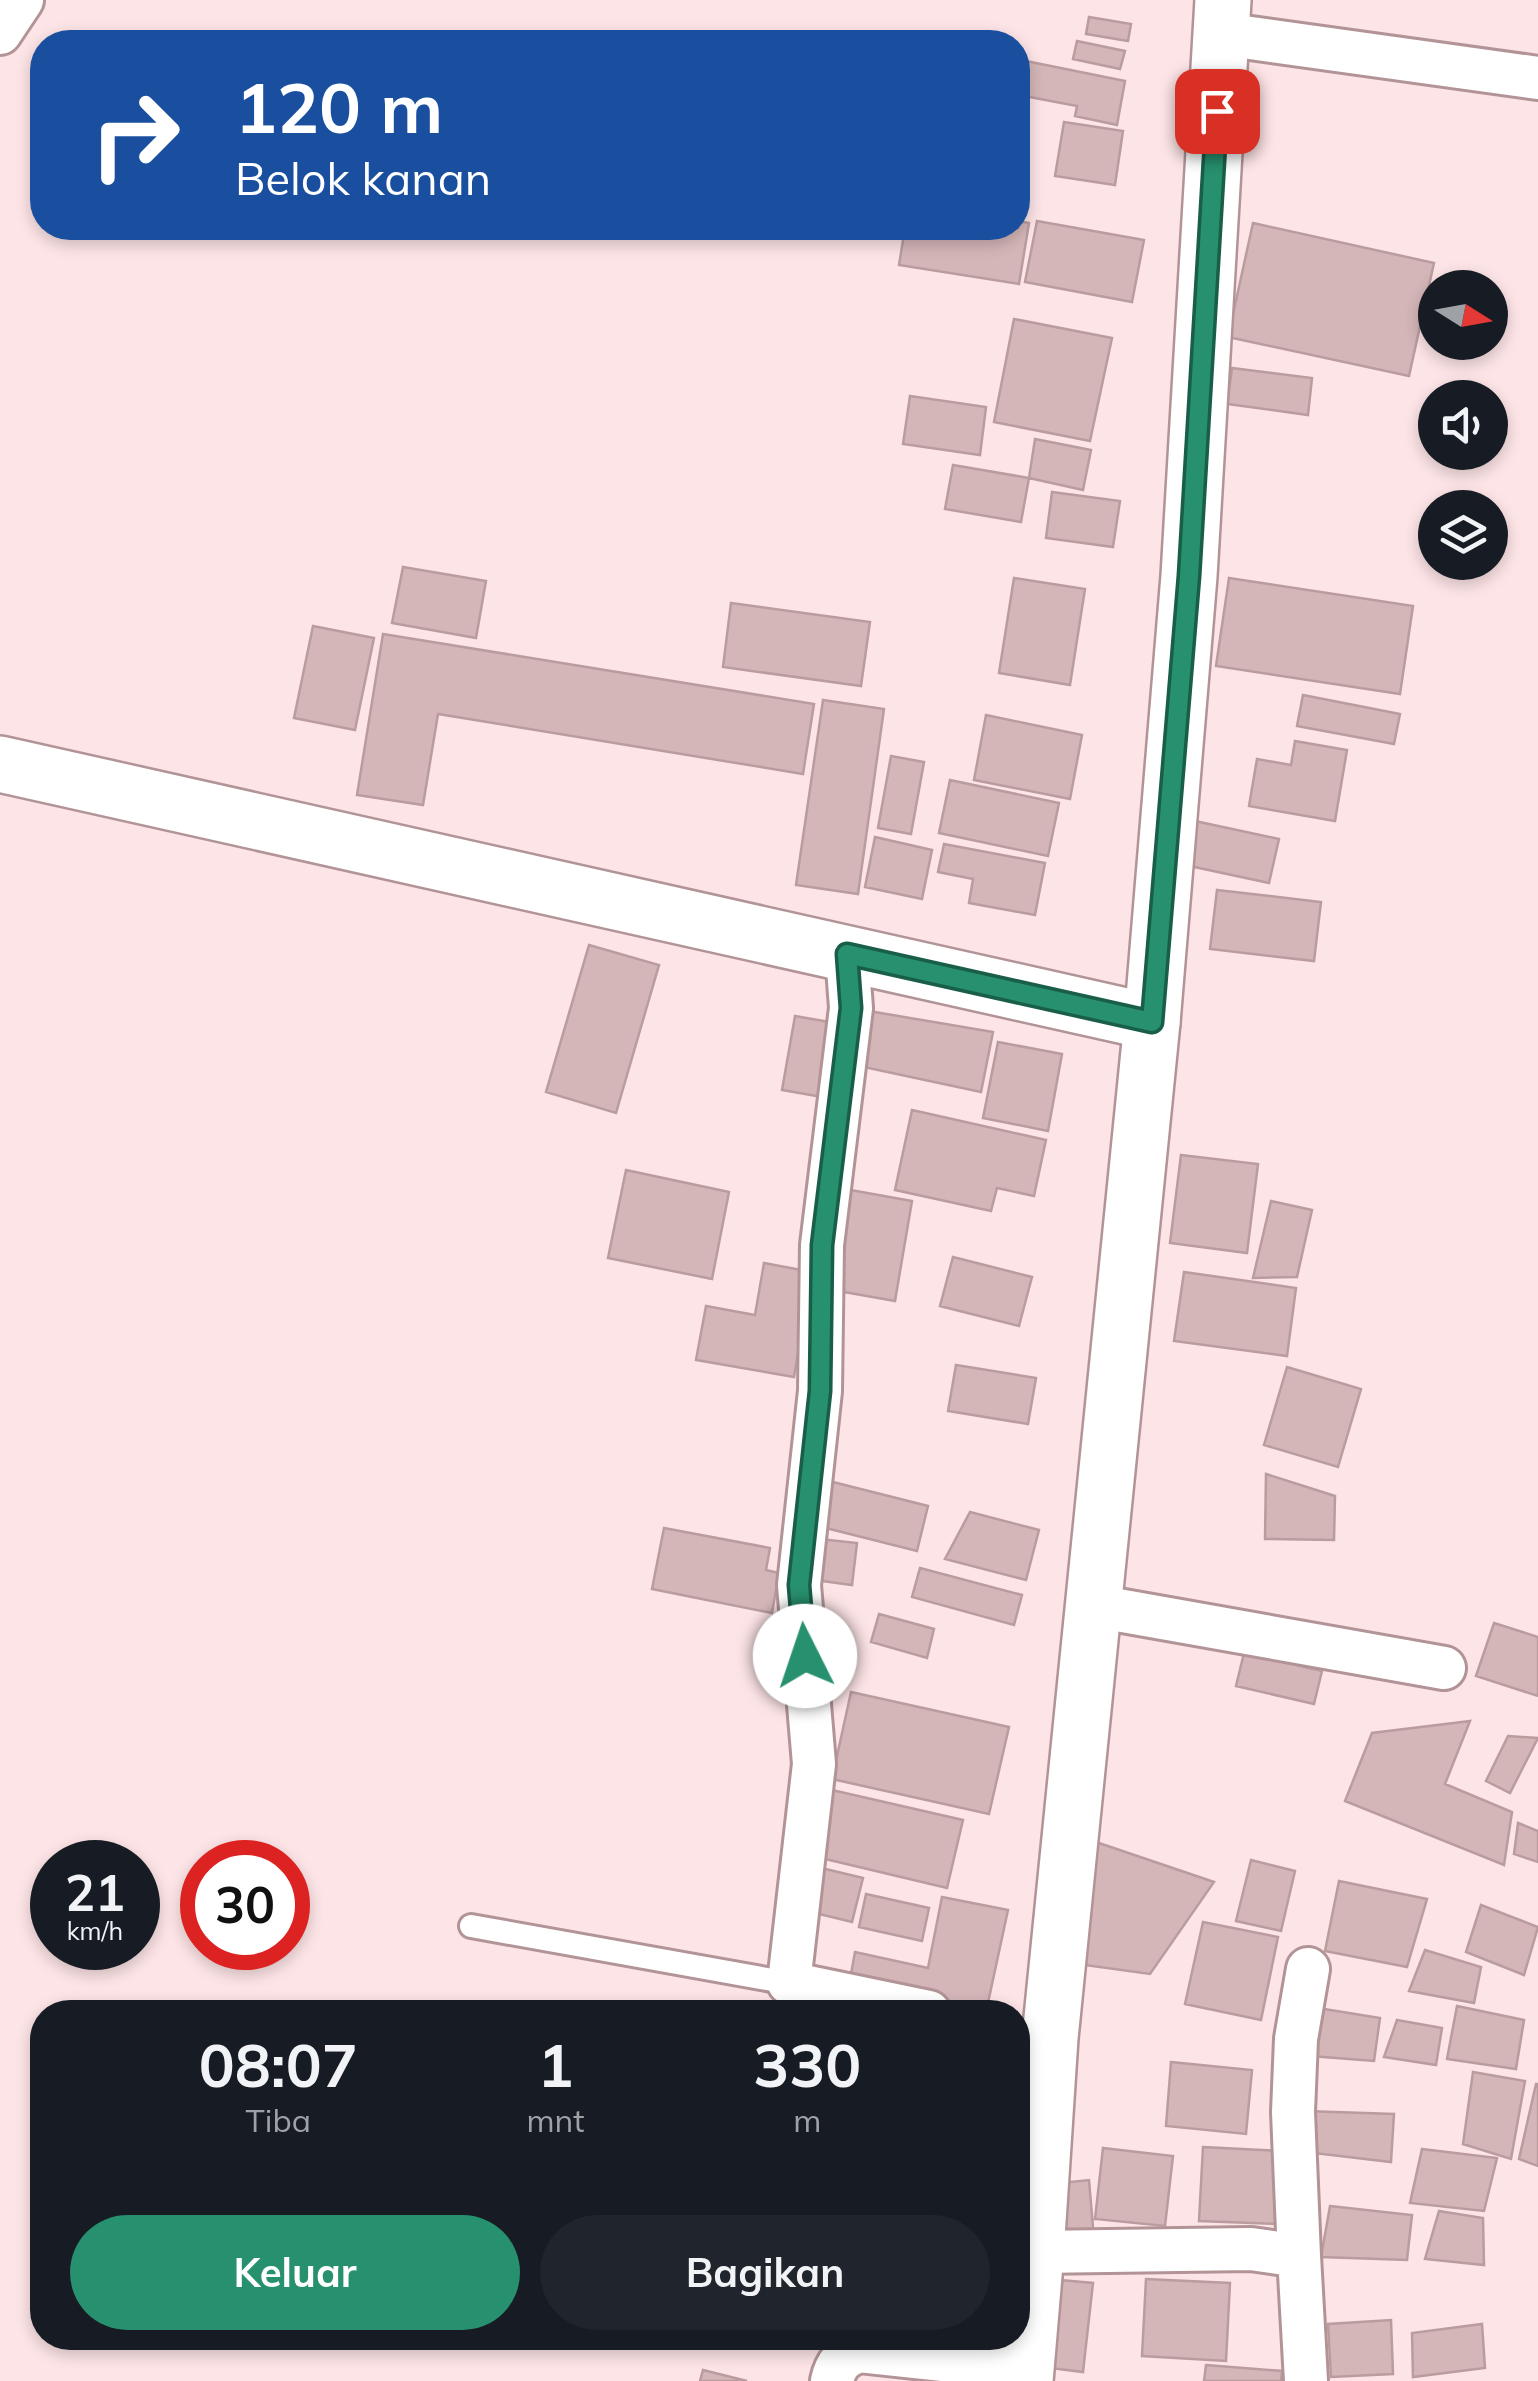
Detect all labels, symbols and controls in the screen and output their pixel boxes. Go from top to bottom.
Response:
text: 120 m [235,63,443,151]
pin [1175,69,1260,154]
icon: right [70,70,200,200]
icon: arrive [1190,84,1245,139]
text: Belok kanan [235,150,491,206]
north arrow [1418,270,1508,360]
map controls [1418,270,1508,580]
button: sound [1418,380,1508,470]
button: layers [1418,490,1508,580]
position arrow [753,1604,857,1708]
speed limit sign: 30 [180,1840,310,1970]
text: 21 [65,1861,125,1924]
text: km/h [67,1915,123,1946]
text: 08:07 [199,2027,358,2102]
text: 1 [537,2027,573,2102]
text: 330 [753,2027,861,2102]
text: Tiba [246,2100,311,2140]
text: mnt [526,2100,584,2140]
text: m [793,2100,821,2140]
button: Keluar [70,2215,520,2330]
button: Bagikan [540,2215,990,2330]

